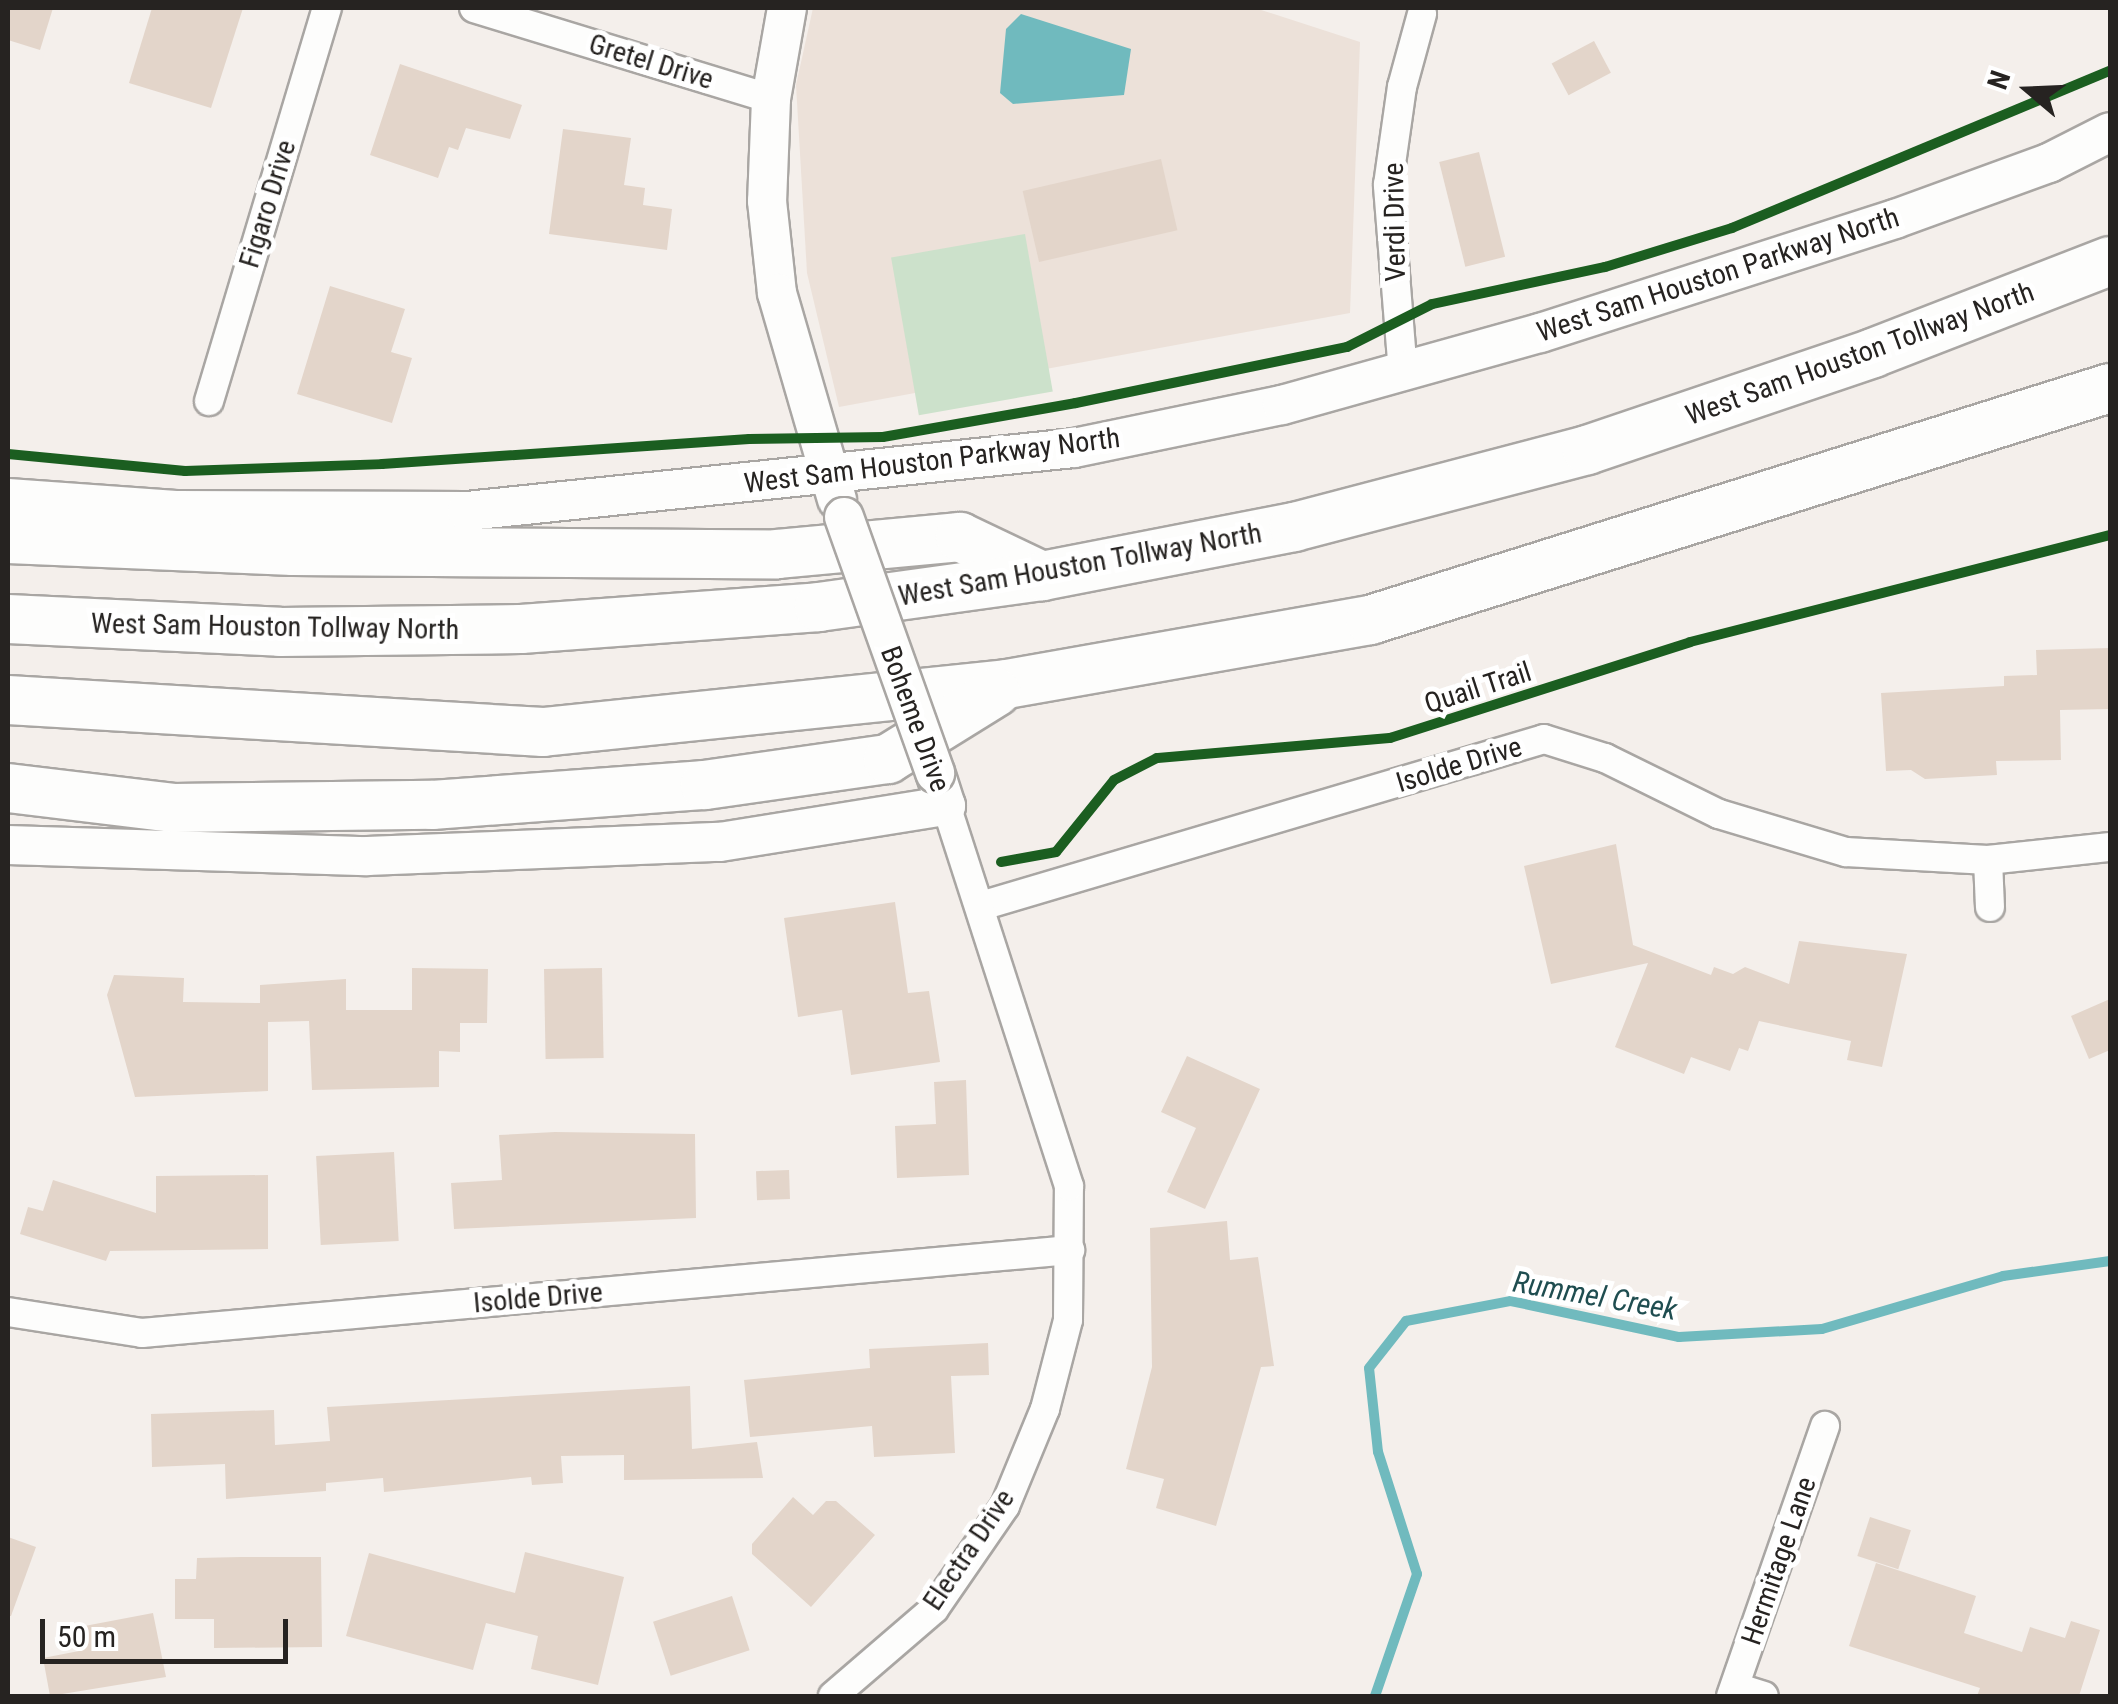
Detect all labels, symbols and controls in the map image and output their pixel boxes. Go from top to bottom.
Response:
street label: Gretel Drive [585,27,717,97]
north arrow [1978,40,2078,140]
text: N [1981,67,2018,94]
street label: Figaro Drive [233,136,303,272]
street label: Verdi Drive [1377,162,1413,282]
street label: West Sam Houston Parkway North [1533,201,1903,349]
street label: West Sam Houston Tollway North [1681,275,2039,433]
street label: West Sam Houston Parkway North [742,421,1122,501]
street label: West Sam Houston Tollway North [895,516,1265,614]
street label: West Sam Houston Tollway North [90,607,460,647]
street label: Boheme Drive [873,642,957,796]
street label: Quail Trail [1420,655,1536,721]
street label: Isolde Drive [1392,730,1526,800]
water label: Rummel Creek [1510,1264,1680,1328]
street label: Isolde Drive [472,1276,604,1320]
street label: Hermitage Lane [1735,1473,1823,1649]
street label: Electra Drive [916,1483,1022,1617]
scale bar [45,1599,292,1661]
text: 50 m [57,1619,116,1654]

